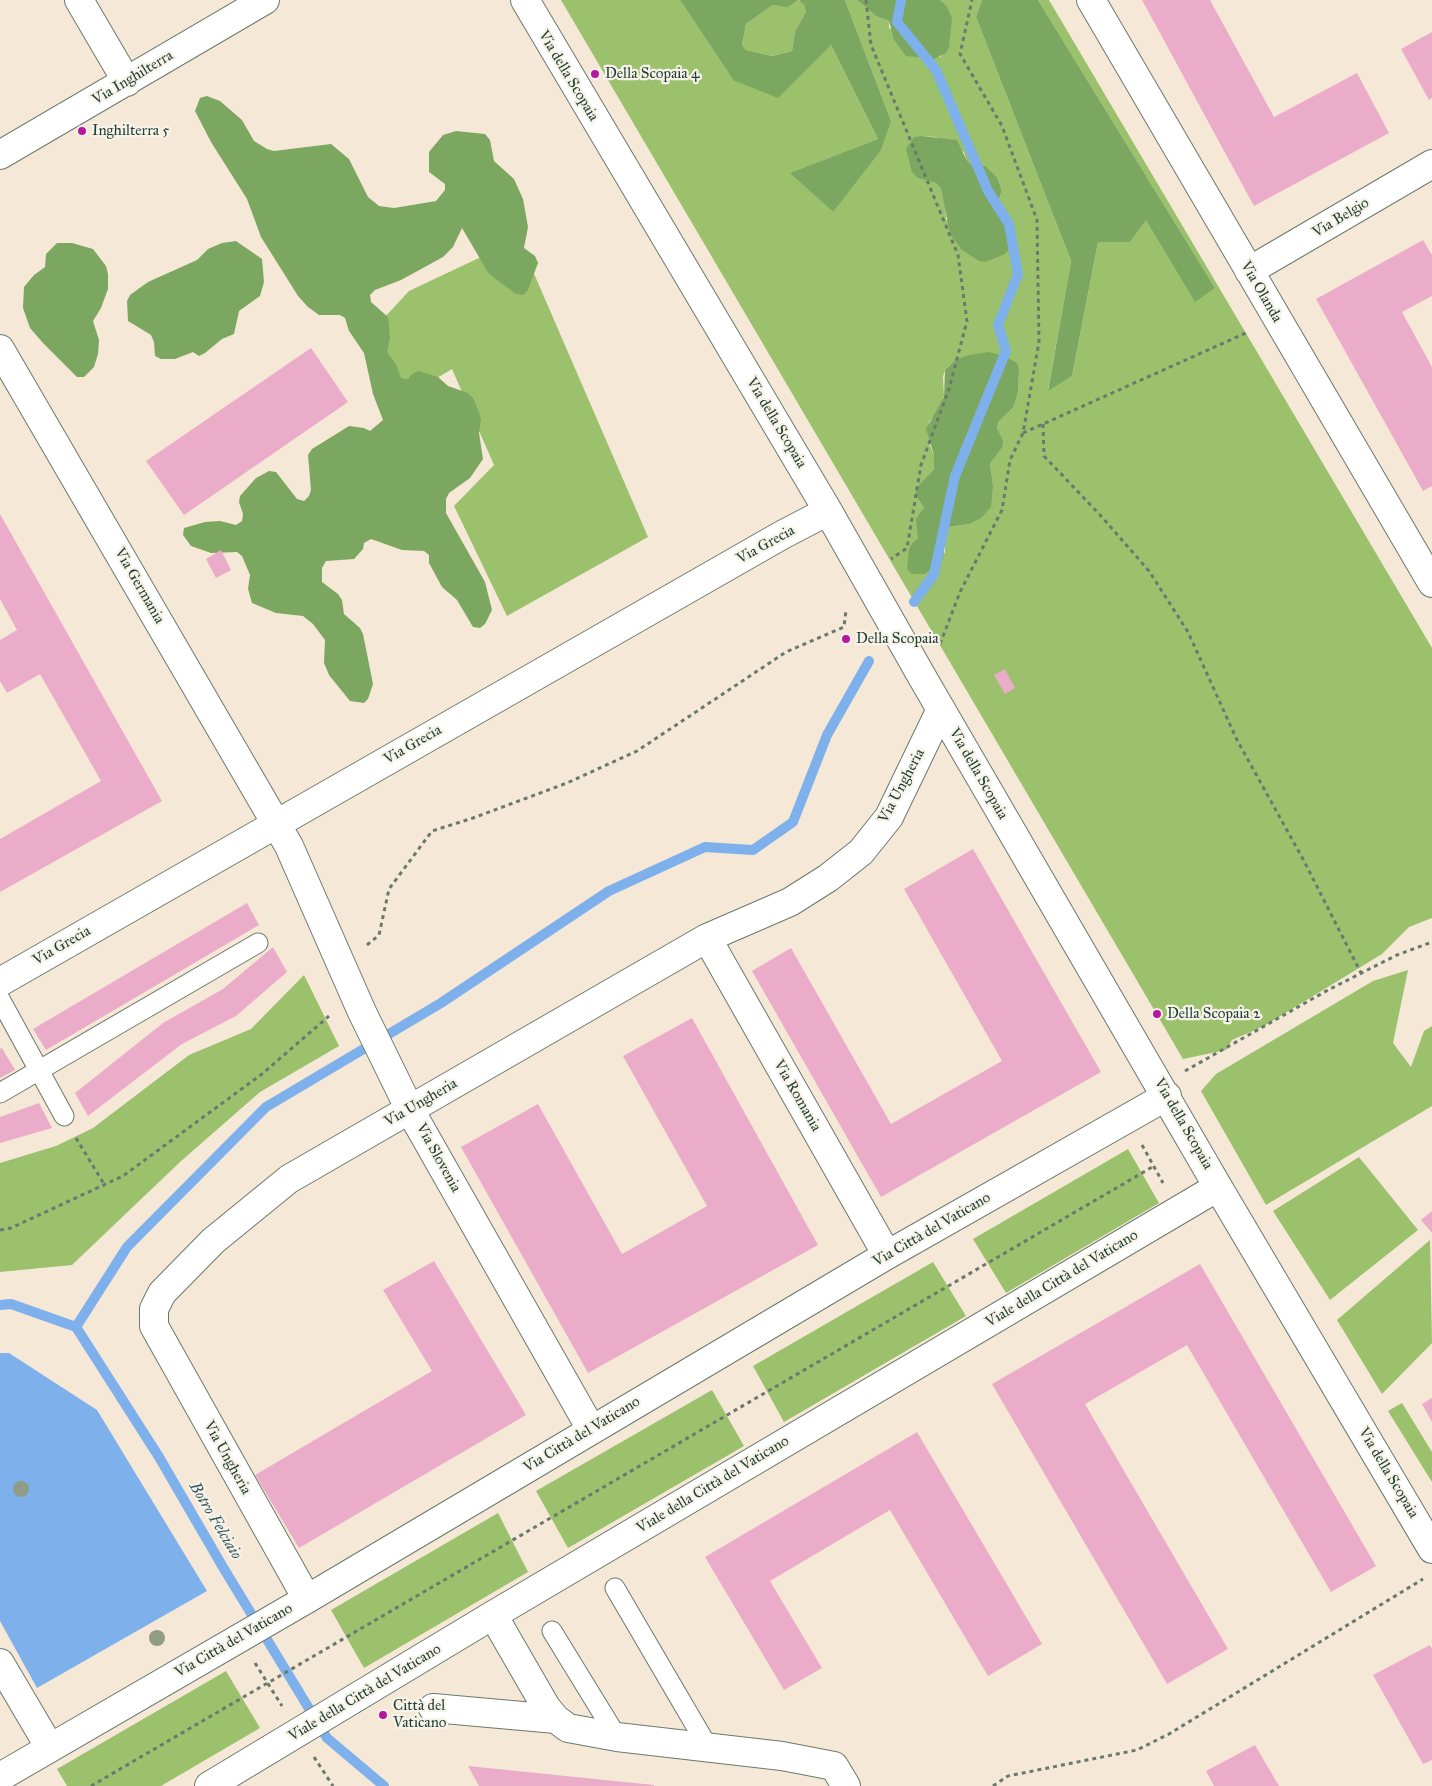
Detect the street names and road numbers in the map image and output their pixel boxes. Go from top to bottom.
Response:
street label: Via della Scopaia [534,27,602,125]
street label: Via Inghilterra [89,47,177,109]
street label: Via Belgio [1309,194,1373,242]
street label: Via Olanda [1236,258,1286,326]
street label: Via della Scopaia [742,374,810,472]
street label: Via Grecia [734,522,798,568]
street label: Via Germania [110,545,168,627]
street label: Via Grecia [381,721,445,769]
street label: Via della Scopaia [945,725,1011,823]
street label: Via Ungheria [875,746,929,826]
street label: Via Grecia [30,922,94,970]
street label: Via Romania [769,1057,825,1135]
street label: Via Ungheria [381,1075,461,1131]
street label: Via della Scopaia [1150,1075,1216,1173]
street label: Via Slovenia [412,1120,464,1196]
street label: Via Città del Vaticano [870,1189,994,1271]
street label: Viale della Città del Vaticano [982,1226,1142,1332]
street label: Via Città del Vaticano [520,1393,644,1477]
street label: Via Ungheria [199,1418,255,1498]
street label: Via della Scopaia [1354,1424,1422,1522]
street label: Viale della Città del Vaticano [633,1432,793,1538]
street label: Via Città del Vaticano [172,1600,296,1682]
street label: Viale della Città del Vaticano [285,1640,445,1746]

